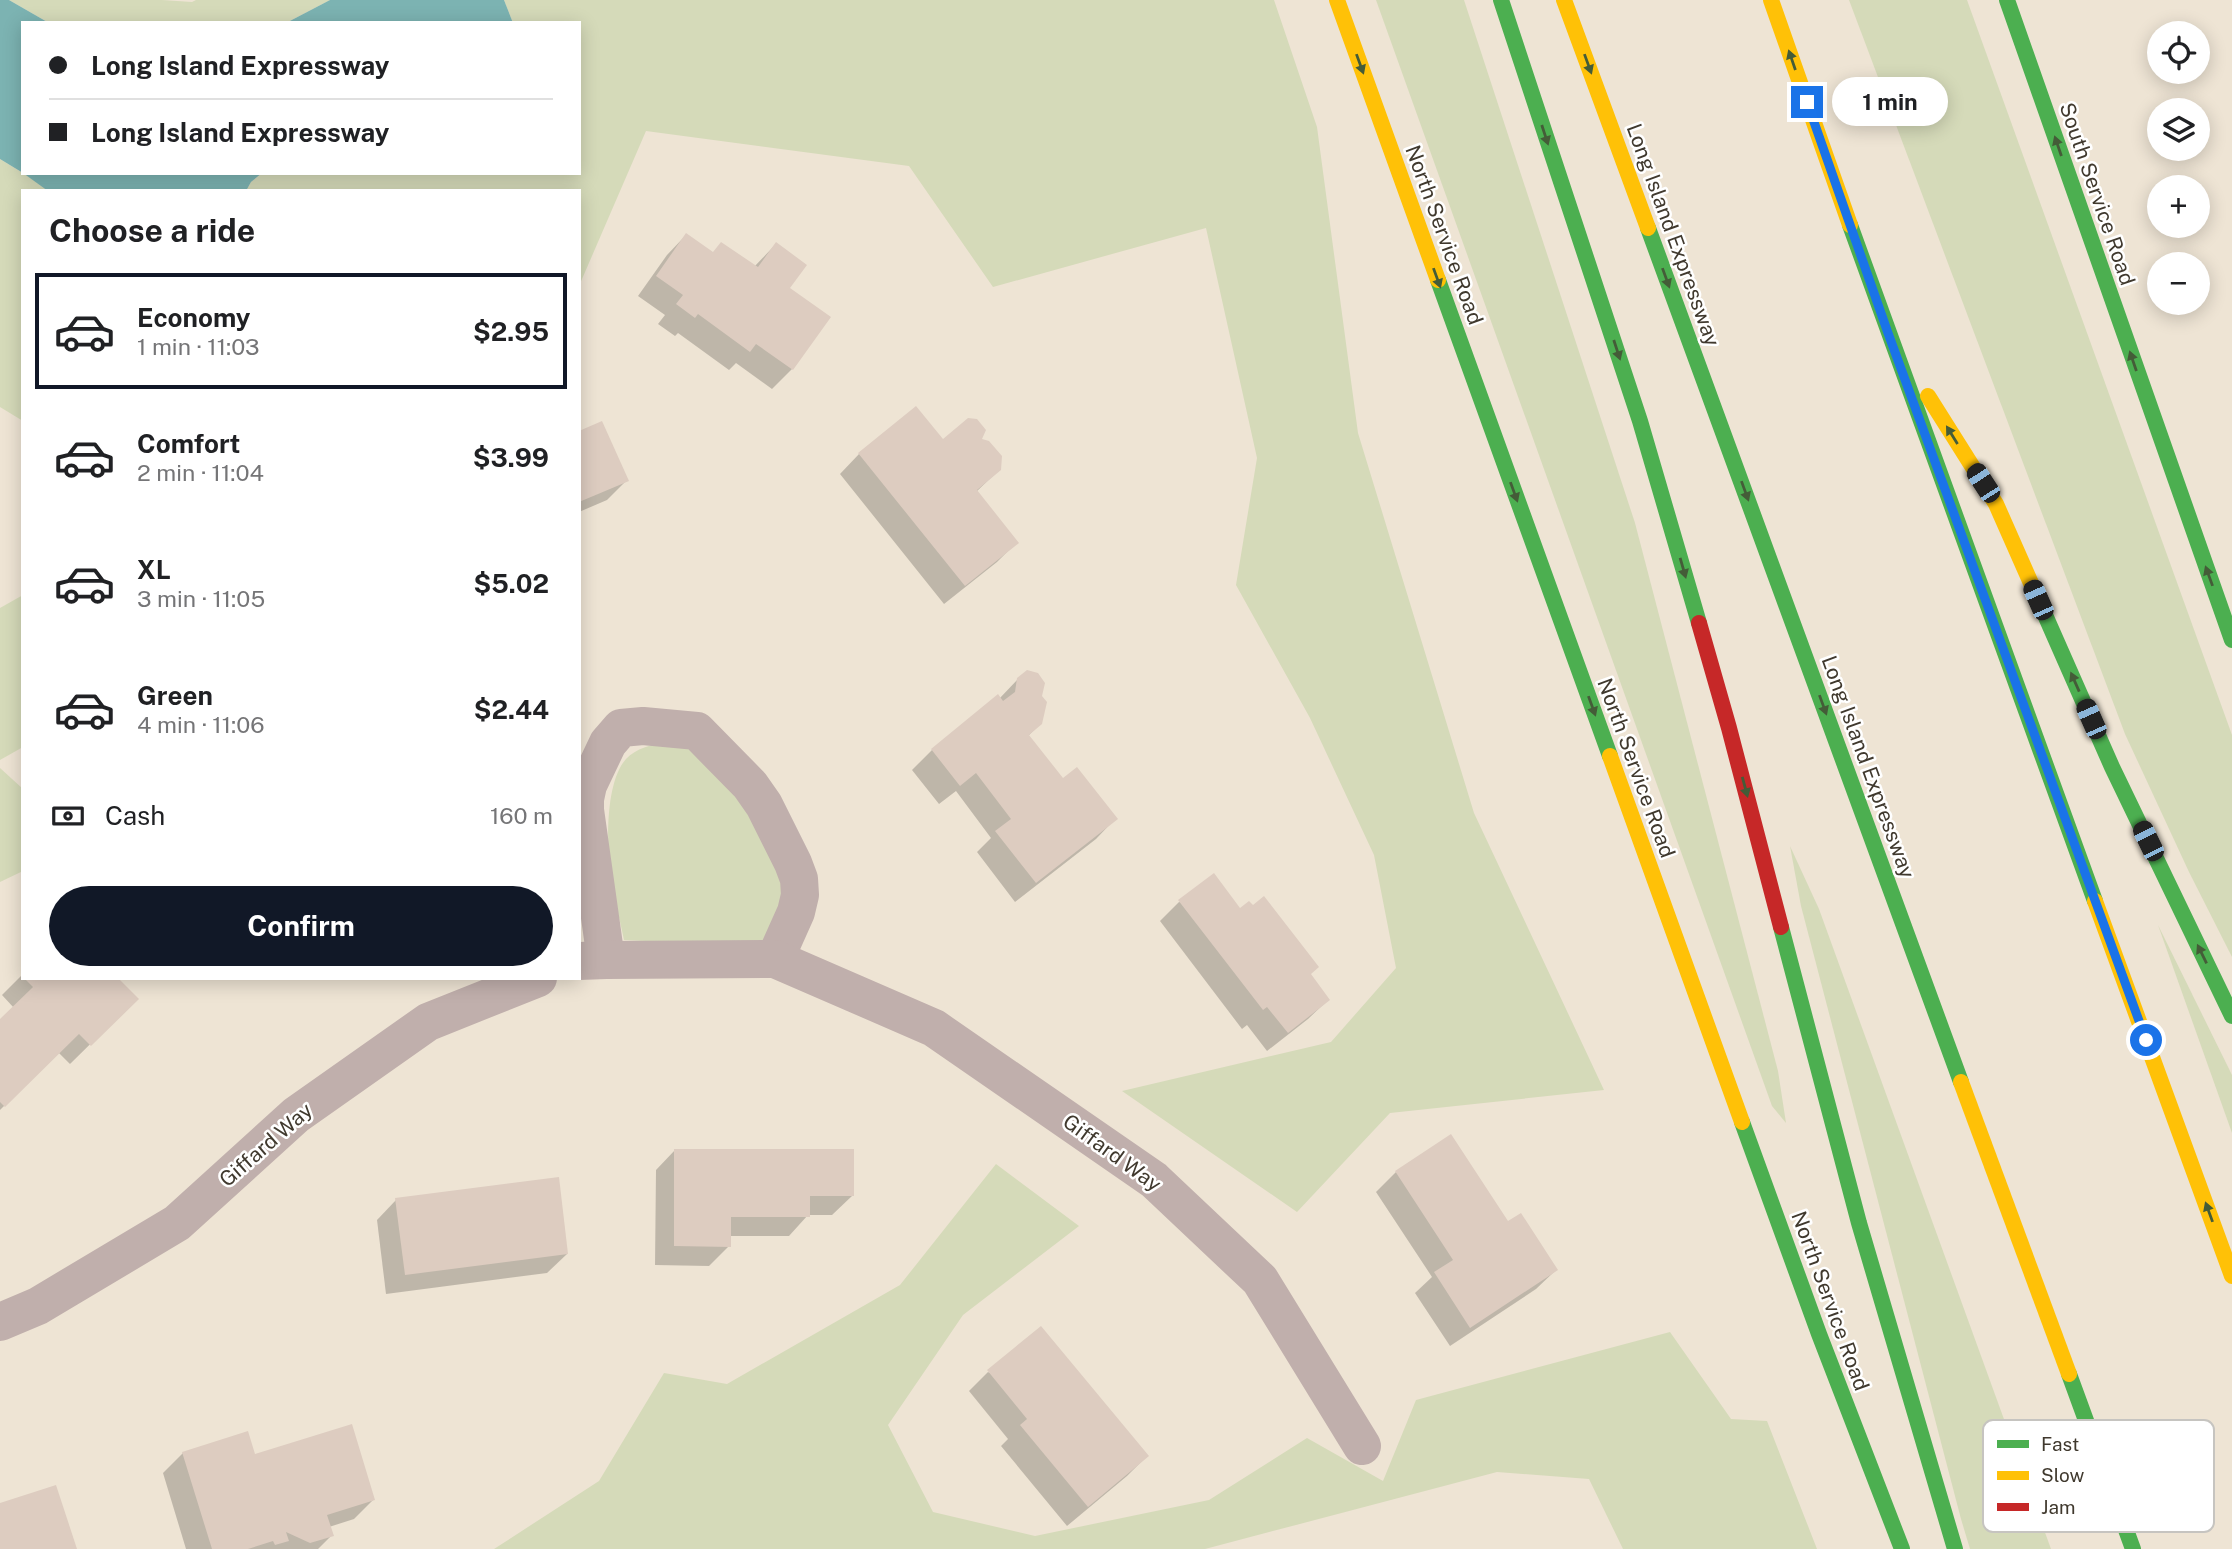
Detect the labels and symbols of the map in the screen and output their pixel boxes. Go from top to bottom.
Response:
one-way arrow [1786,50,1797,71]
one-way arrow [1355,54,1366,75]
one-way arrow [1583,54,1594,75]
callout: 1 min [1832,78,1947,126]
route end [1791,86,1823,118]
street label: South Service Road [2054,99,2140,289]
street label: Long Island Expressway [1622,120,1725,349]
one-way arrow [1540,124,1551,145]
one-way arrow [2052,136,2063,157]
street label: North Service Road [1400,142,1489,328]
one-way arrow [1661,267,1672,288]
one-way arrow [1432,268,1443,289]
one-way arrow [1612,340,1623,361]
one-way arrow [2127,351,2138,372]
one-way arrow [1946,425,1959,444]
car [1963,460,2004,506]
one-way arrow [1740,481,1751,502]
one-way arrow [1509,482,1520,503]
one-way arrow [1678,557,1689,579]
one-way arrow [2203,565,2214,586]
car [2020,577,2057,623]
street label: Long Island Expressway [1817,652,1920,881]
one-way arrow [2069,671,2080,692]
street label: North Service Road [1592,675,1681,861]
one-way arrow [1818,694,1829,715]
one-way arrow [1587,696,1598,717]
car [2073,696,2110,742]
one-way arrow [1740,776,1751,798]
car [2130,818,2167,864]
one-way arrow [2197,944,2208,964]
route start [2130,1024,2162,1056]
street label: Giffard Way [214,1097,317,1192]
street label: Giffard Way [1058,1109,1166,1197]
one-way arrow [2203,1201,2214,1222]
street label: North Service Road [1786,1208,1875,1394]
legend [1983,1420,2214,1532]
text: Fast [2041,1433,2079,1455]
text: Slow [2041,1464,2085,1486]
text: Jam [2041,1496,2075,1518]

